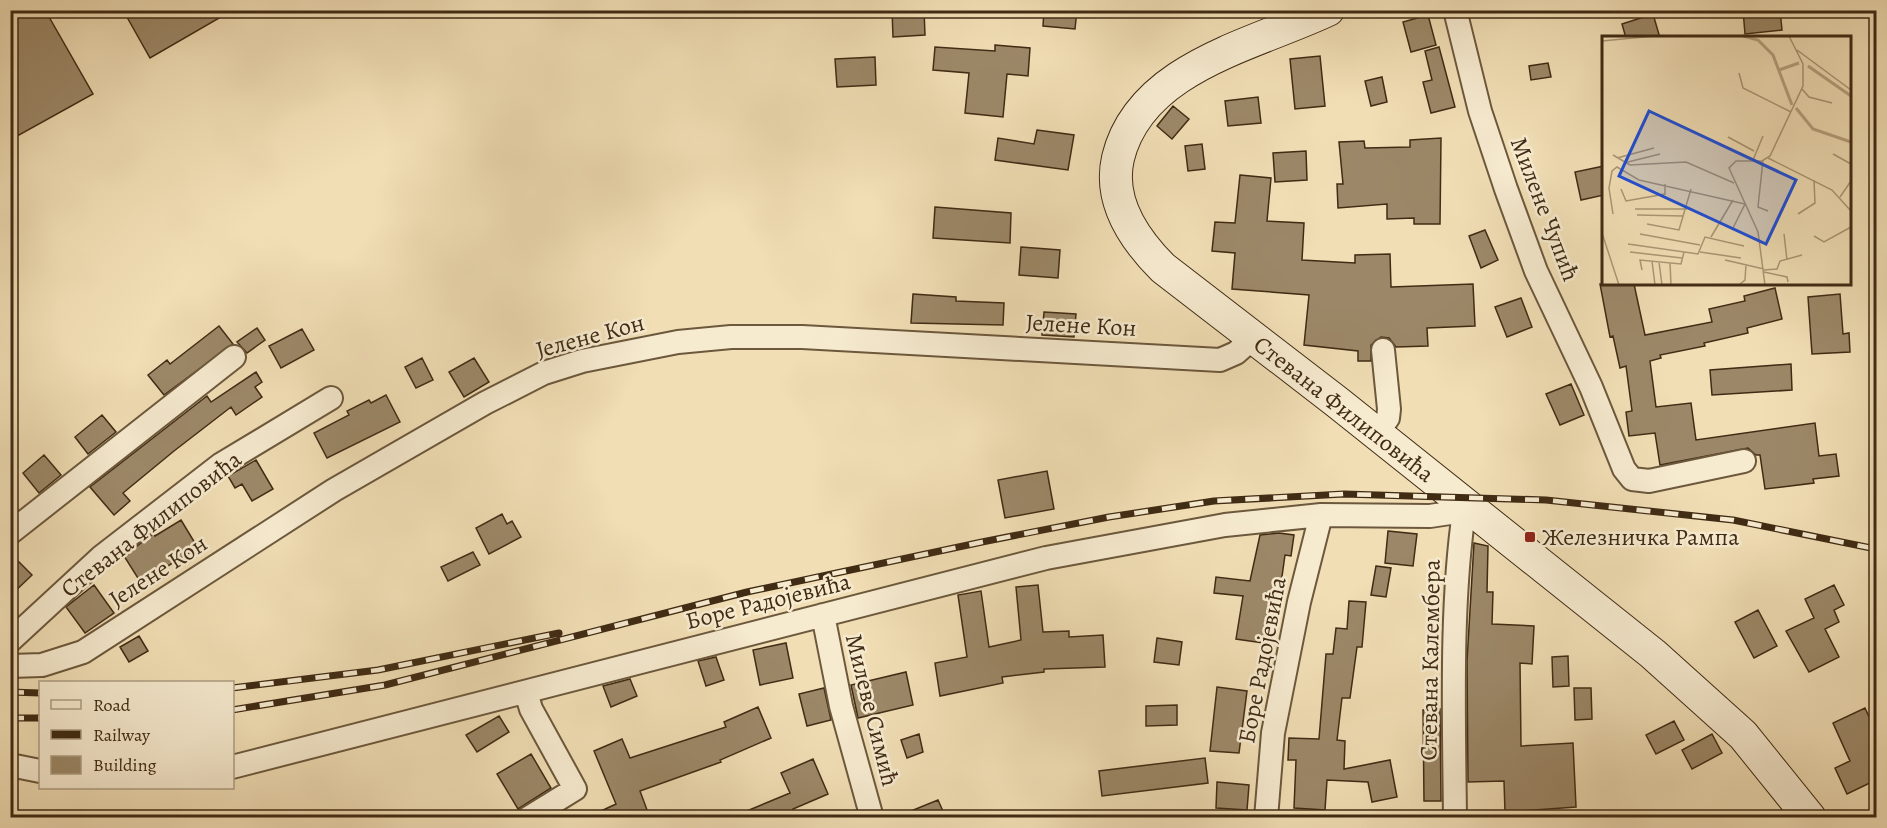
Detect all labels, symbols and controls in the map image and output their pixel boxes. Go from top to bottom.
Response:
inset map [1602,36,1851,285]
street label: Милене Чупић [1503,132,1587,286]
street label: Јелене Кон [532,306,648,366]
street label: Јелене Кон [1025,306,1137,344]
street label: Стевана Филиповића [1247,328,1441,490]
street label: Стевана Филиповића [54,443,248,605]
place label: Железничка Рампа [1542,521,1739,553]
street label: Јелене Кон [103,527,213,615]
marker: Железничка Рампа [1523,530,1537,544]
street label: Стевана Калембера [1412,559,1448,761]
street label: Боре Радојевића [682,565,854,637]
street label: Боре Радојевића [1230,574,1294,746]
street label: Милеве Симић [838,631,906,790]
legend [39,681,234,789]
text: Road [93,693,131,717]
text: Railway [93,723,151,747]
text: Building [93,753,157,777]

